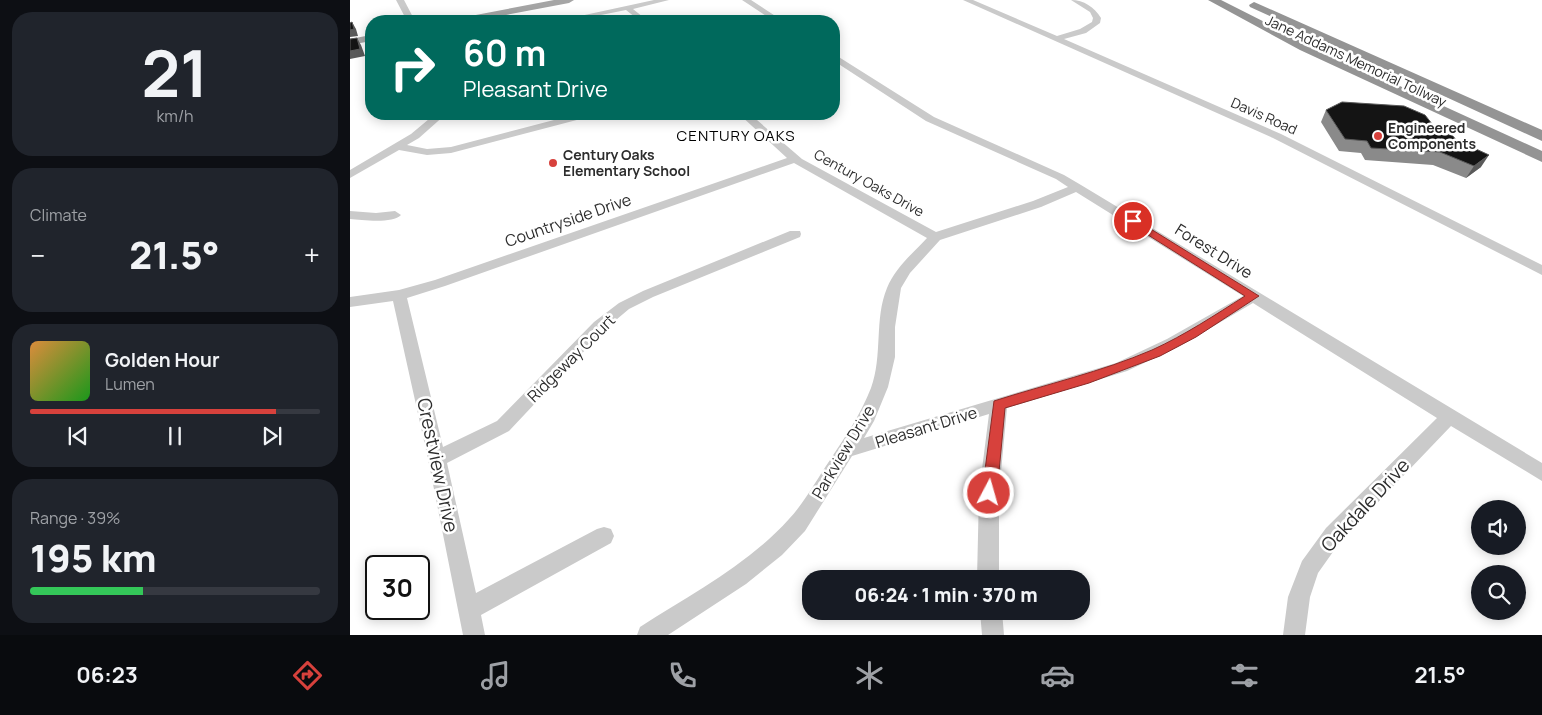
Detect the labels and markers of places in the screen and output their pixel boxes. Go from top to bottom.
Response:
place label: Engineered Components [1388,118,1477,153]
marker: Engineered Components [1372,130,1384,142]
place label: Century Oaks Elementary School [563,145,690,180]
marker: Century Oaks Elementary School [547,157,559,169]
pin [1112,200,1154,242]

